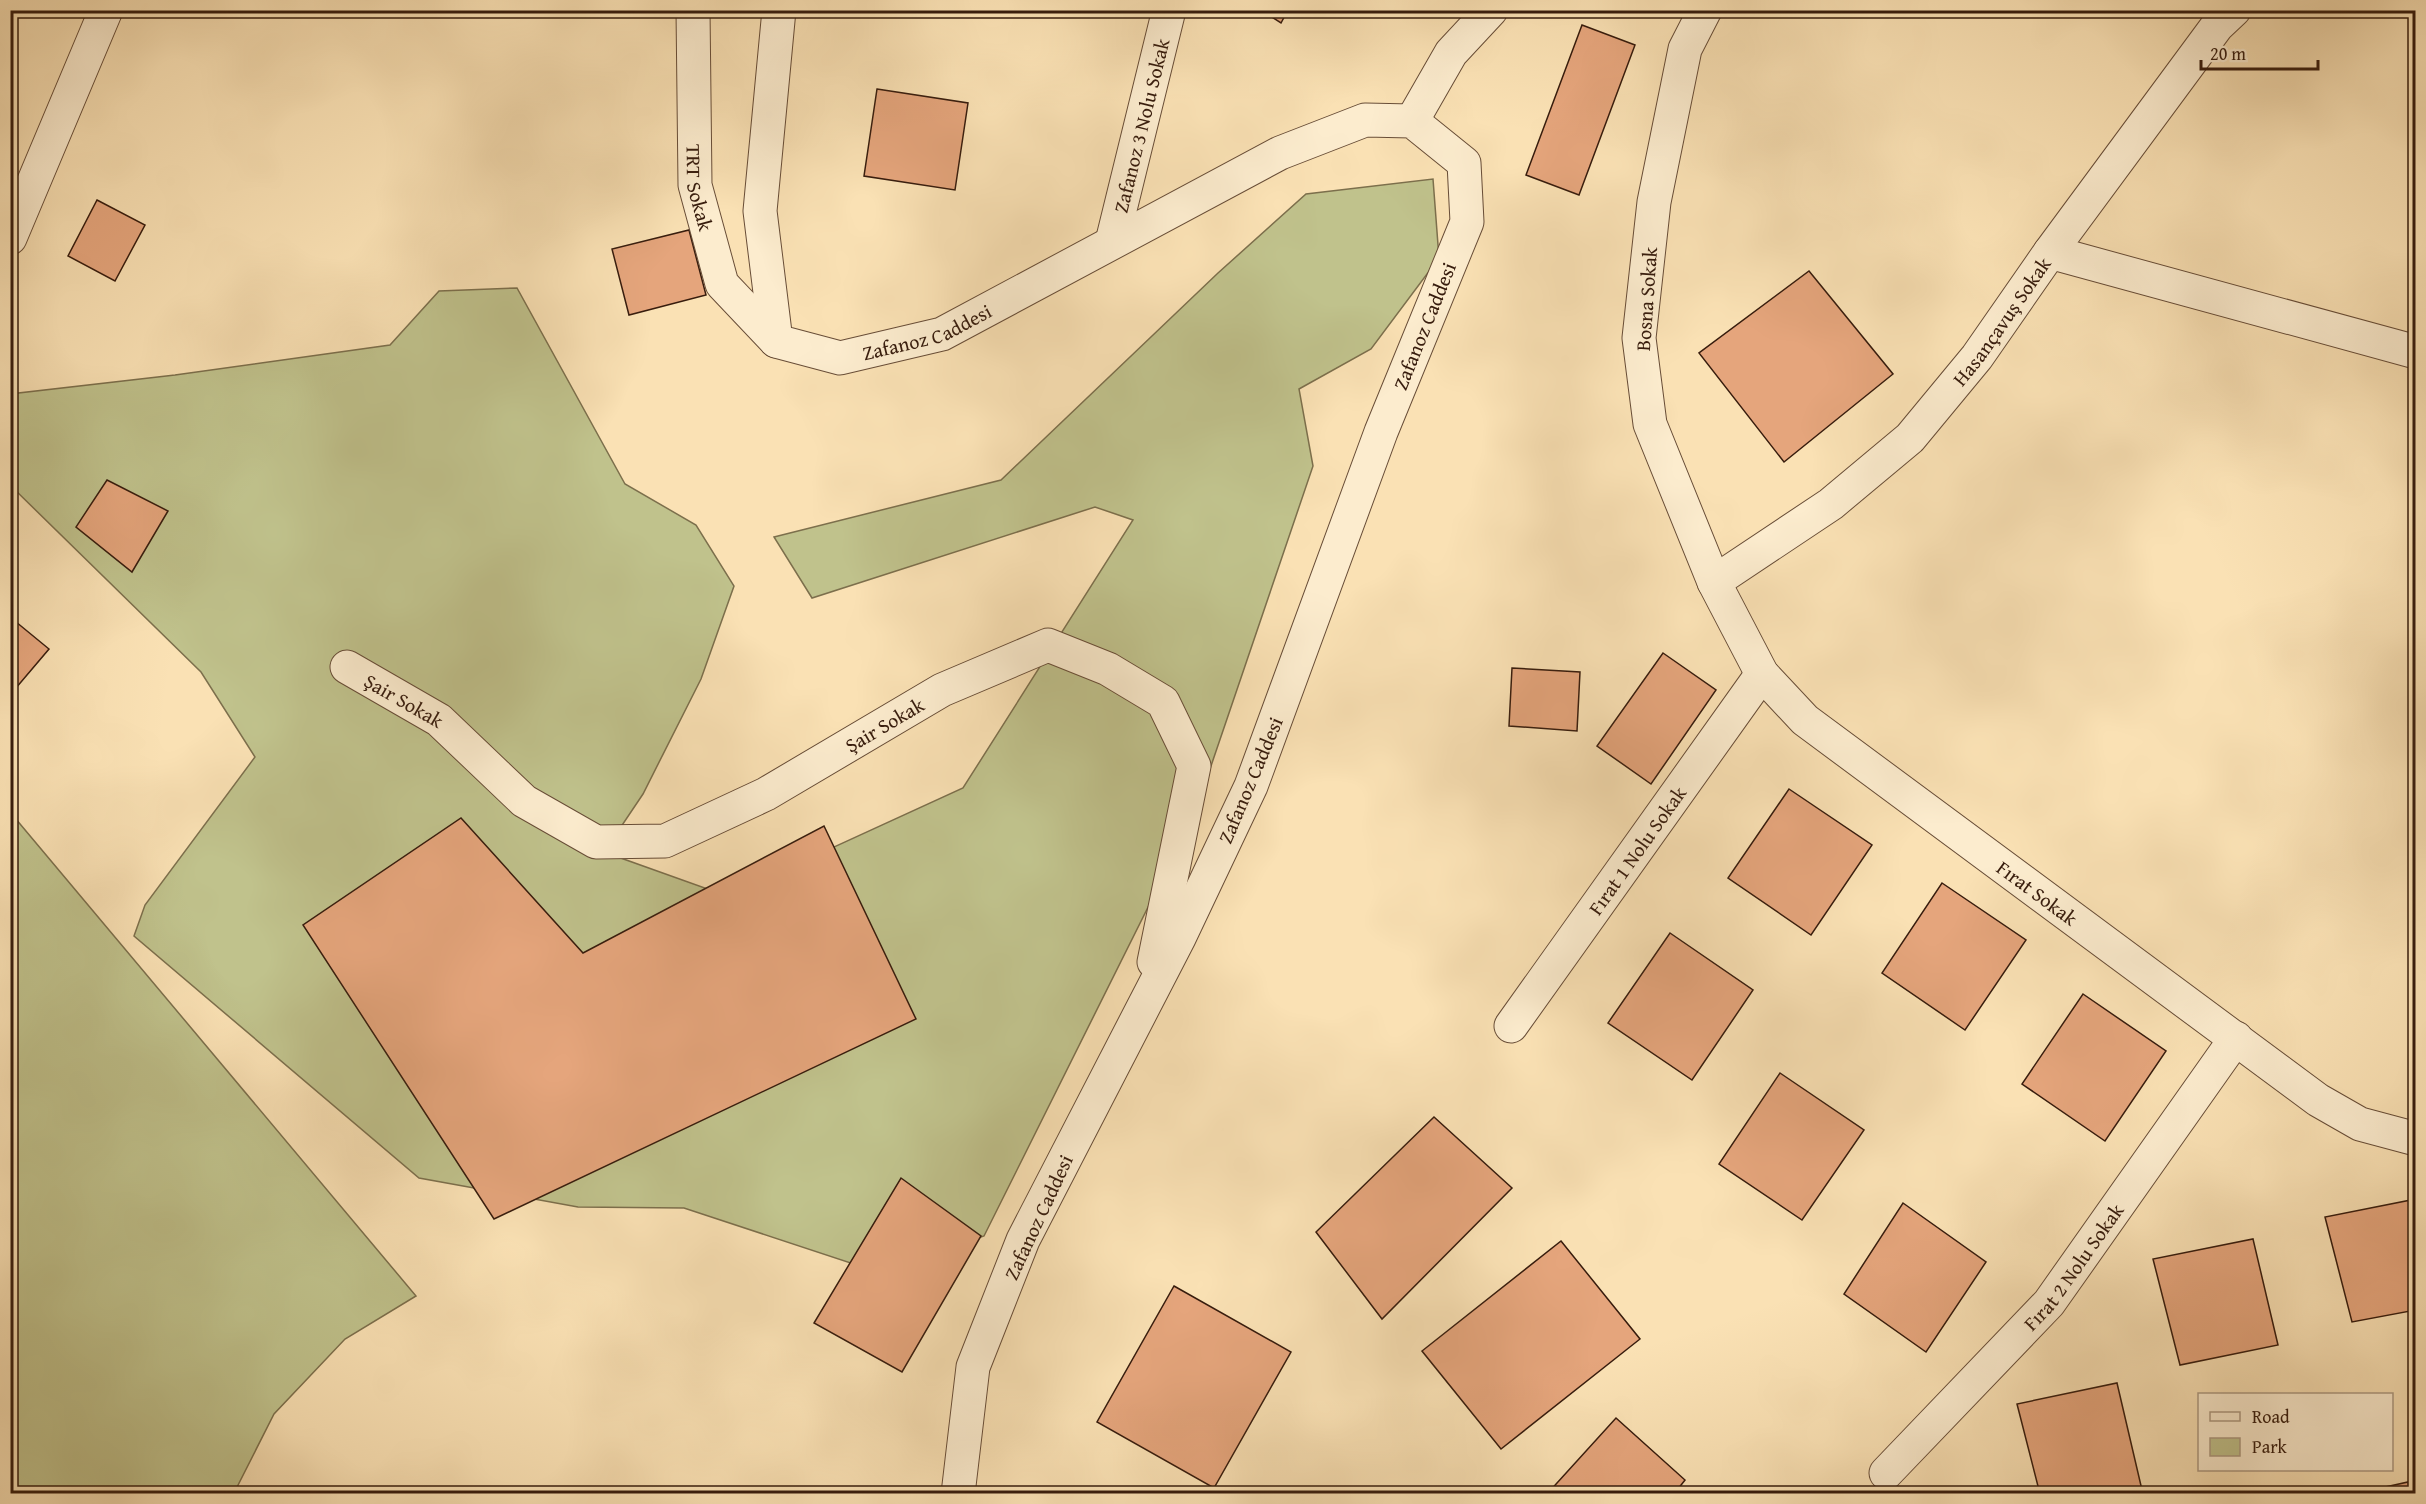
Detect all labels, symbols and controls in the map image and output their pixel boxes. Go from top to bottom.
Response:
scale bar [2201,33,2318,71]
street label: Zafanoz 3 Nolu Sokak [1105,35,1176,216]
text: 20 m [2210,40,2246,67]
street label: TRT Sokak [680,144,722,235]
street label: Bosna Sokak [1628,245,1664,352]
street label: Hasançavuş Sokak [1945,250,2058,392]
street label: Zafanoz Caddesi [1385,258,1463,394]
street label: Zafanoz Caddesi [859,296,997,367]
street label: Şair Sokak [359,666,450,735]
street label: Şair Sokak [839,689,930,759]
street label: Zafanoz Caddesi [1210,712,1290,848]
street label: Fırat 1 Nolu Sokak [1580,779,1693,921]
street label: Fırat Sokak [1991,853,2085,932]
street label: Zafanoz Caddesi [996,1149,1080,1284]
street label: Fırat 2 Nolu Sokak [2016,1196,2130,1337]
legend [2198,1393,2393,1471]
text: Road [2252,1403,2290,1430]
text: Park [2252,1433,2288,1460]

